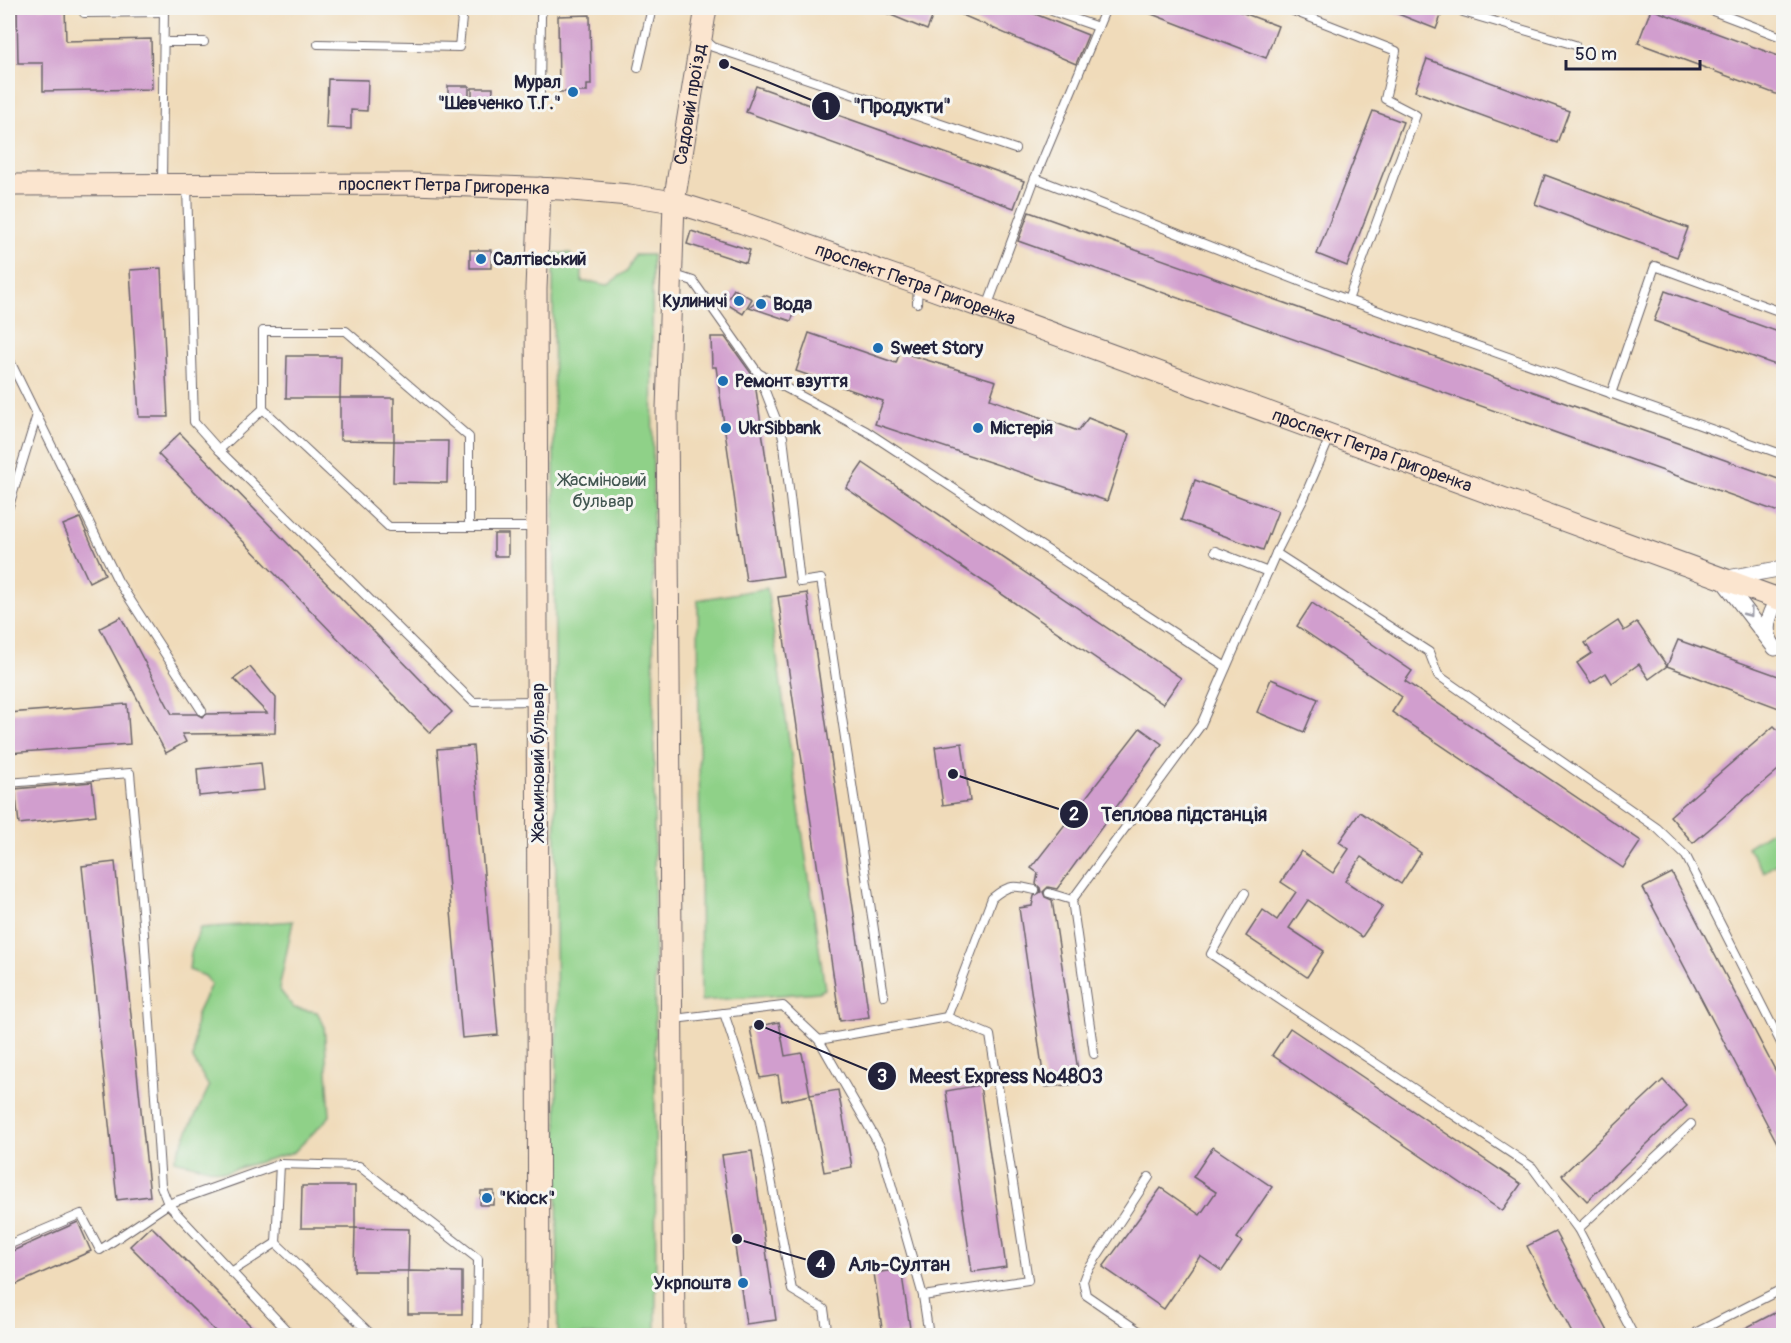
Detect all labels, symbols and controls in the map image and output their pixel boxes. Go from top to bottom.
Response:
scale bar [1566,33,1700,71]
street label: Садовий проїзд [669,42,711,167]
text: 50 m [1575,43,1617,66]
place label: Мурал "Шевченко Т.Г." [438,71,561,115]
marker: Мурал "Шевченко Т.Г." [566,85,580,99]
callout: "Продукти" [811,87,963,125]
text: "Продукти" [853,94,951,119]
text: 1 [822,96,830,119]
street label: проспект Петра Григоренка [338,172,550,200]
street label: проспект Петра Григоренка [812,238,1019,330]
place label: Салтівський [493,248,586,271]
marker: Салтівський [474,252,488,266]
place label: Кулиничі [662,290,727,313]
place label: Вода [773,293,813,316]
marker: Кулиничі [732,294,746,308]
marker: Вода [754,297,768,311]
place label: Sweet Story [890,337,983,360]
marker: Sweet Story [871,341,885,355]
place label: Ремонт взуття [735,370,848,393]
marker: Ремонт взуття [716,374,730,388]
street label: проспект Петра Григоренка [1269,403,1475,497]
place label: UkrSibbank [738,417,821,440]
place label: Містерія [990,417,1053,440]
marker: UkrSibbank [719,421,733,435]
marker: Містерія [971,421,985,435]
park label: Жасміновий бульвар [556,469,647,513]
one-way arrow [1741,607,1752,618]
street label: Жасминовий бульвар [527,683,550,844]
callout: Теплова підстанція [1059,795,1279,833]
text: Теплова підстанція [1100,802,1267,827]
text: 2 [1069,803,1079,826]
callout: Meest Express №4803 [867,1057,1115,1095]
text: Meest Express №4803 [909,1064,1103,1089]
text: 3 [877,1065,887,1088]
place label: "Кіоск" [499,1187,555,1210]
marker: "Кіоск" [480,1191,494,1205]
callout: Аль-Султан [806,1245,962,1283]
text: Аль-Султан [848,1252,950,1277]
text: 4 [816,1253,827,1276]
place label: Укрпошта [653,1272,732,1295]
marker: Укрпошта [736,1276,750,1290]

